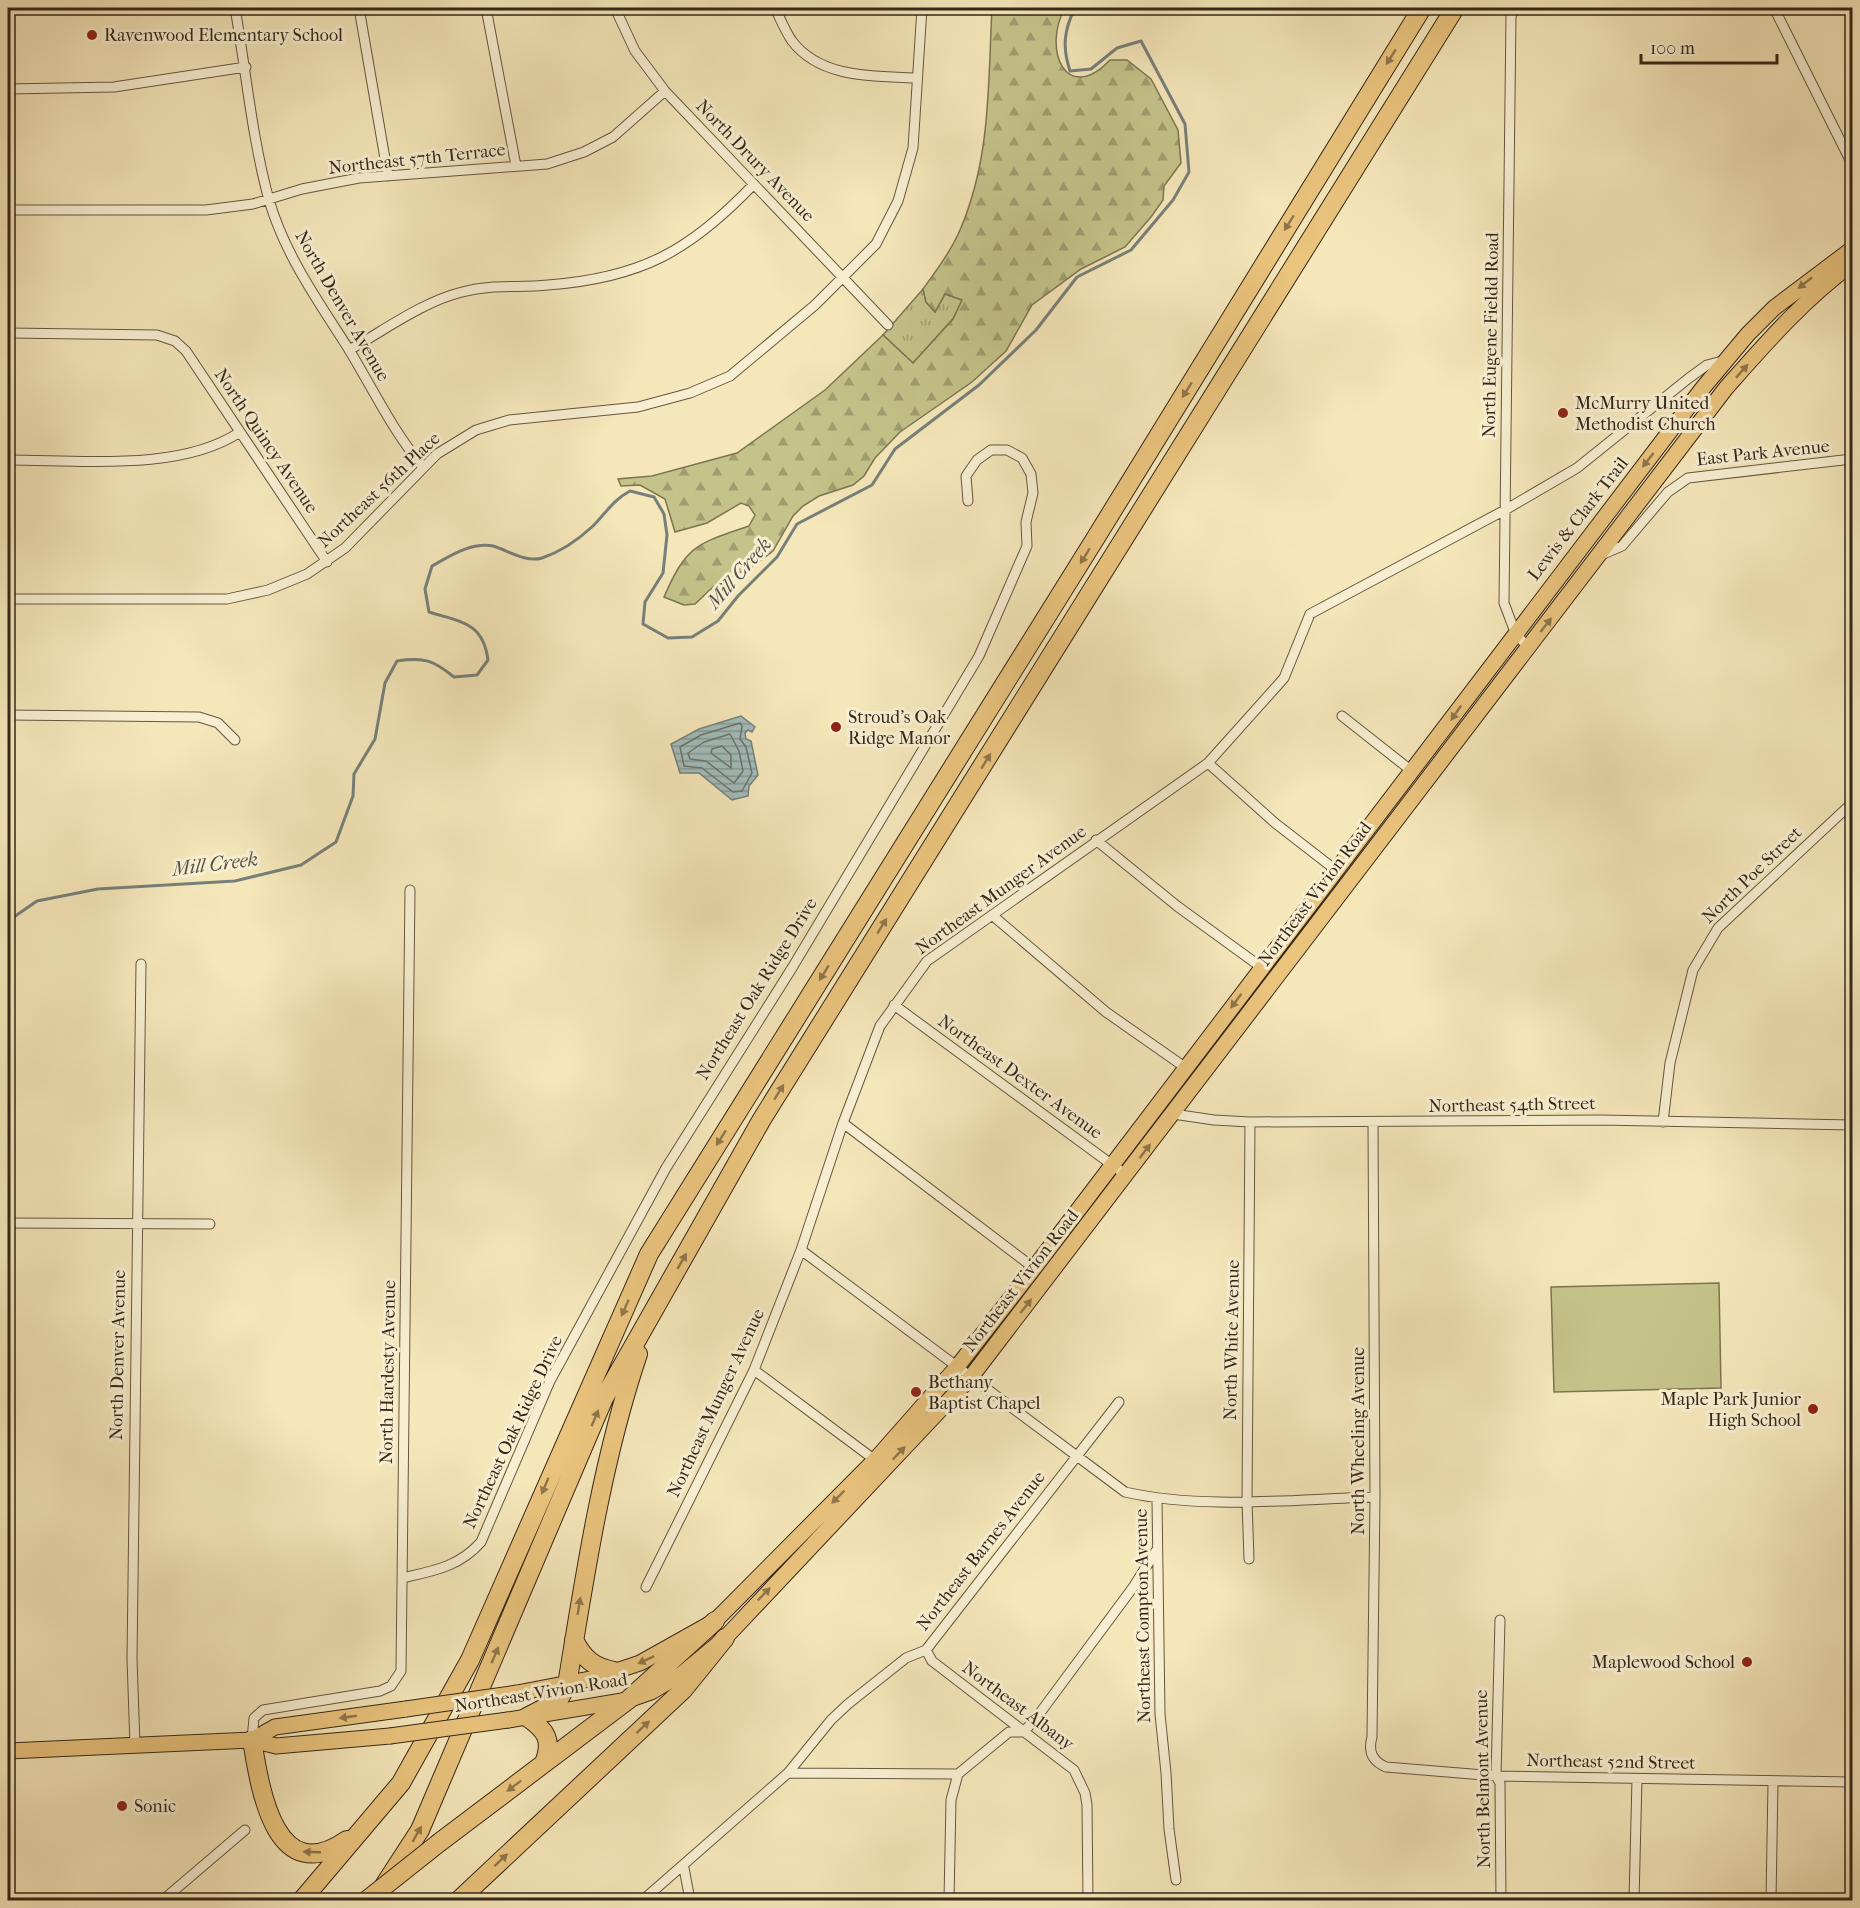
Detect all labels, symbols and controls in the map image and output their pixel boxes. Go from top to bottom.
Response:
place label: Ravenwood Elementary School [104,25,343,46]
scale bar [1641,27,1778,65]
marker: Ravenwood Elementary School [85,28,99,42]
text: 100 m [1650,38,1695,59]
one-way arrow [1386,49,1397,65]
street label: North Drury Avenue [691,96,819,226]
street label: Northeast 57th Terrace [328,139,506,179]
one-way arrow [1284,215,1295,232]
street label: North Denver Avenue [290,227,394,385]
street label: North Eugene Fieldd Road [1479,232,1503,438]
one-way arrow [1797,276,1813,289]
one-way arrow [1735,363,1749,378]
street label: North Quincy Avenue [210,365,322,517]
one-way arrow [1182,382,1193,398]
place label: McMurry United Methodist Church [1575,393,1716,435]
marker: McMurry United Methodist Church [1556,406,1570,420]
street label: Northeast 56th Place [313,428,445,552]
street label: East Park Avenue [1695,436,1831,470]
one-way arrow [1643,452,1655,467]
street label: Lewis & Clark Trail [1523,453,1633,585]
water label: Mill Creek [701,533,776,615]
one-way arrow [1079,548,1090,564]
one-way arrow [1540,617,1553,633]
one-way arrow [1450,704,1462,720]
place label: Stroud's Oak Ridge Manor [848,707,951,749]
marker: Stroud's Oak Ridge Manor [829,720,843,734]
one-way arrow [980,753,991,769]
street label: Northeast Vivion Road [1254,818,1376,970]
street label: Northeast Munger Avenue [912,821,1090,959]
street label: North Poe Street [1698,822,1807,928]
water label: Mill Creek [169,847,259,881]
street label: Northeast Oak Ridge Drive [692,894,822,1084]
one-way arrow [877,918,888,934]
one-way arrow [819,965,830,981]
one-way arrow [1230,993,1242,1009]
street label: Northeast Dexter Avenue [934,1010,1106,1144]
one-way arrow [774,1084,785,1100]
street label: Northeast 54th Street [1428,1093,1596,1117]
one-way arrow [716,1130,727,1146]
one-way arrow [1139,1143,1151,1159]
street label: Northeast Vivion Road [959,1205,1083,1356]
one-way arrow [677,1252,687,1269]
street label: North White Avenue [1220,1259,1244,1421]
street label: North Denver Avenue [106,1270,130,1440]
street label: North Hardesty Avenue [376,1280,400,1464]
one-way arrow [1020,1298,1032,1313]
one-way arrow [620,1299,629,1316]
street label: Northeast Munger Avenue [663,1305,769,1501]
street label: Northeast Oak Ridge Drive [459,1332,567,1532]
street label: North Wheeling Avenue [1348,1347,1369,1535]
place label: Bethany Baptist Chapel [928,1372,1041,1414]
marker: Bethany Baptist Chapel [909,1385,923,1399]
place label: Maple Park Junior High School [1660,1389,1801,1431]
marker: Maple Park Junior High School [1806,1402,1820,1416]
one-way arrow [591,1409,600,1426]
one-way arrow [892,1446,906,1461]
street label: Northeast Barnes Avenue [912,1467,1050,1635]
one-way arrow [540,1477,550,1495]
one-way arrow [831,1490,845,1504]
street label: Northeast Compton Avenue [1131,1509,1155,1723]
one-way arrow [757,1588,771,1602]
one-way arrow [575,1596,584,1615]
one-way arrow [491,1646,500,1664]
place label: Maplewood School [1592,1652,1735,1673]
one-way arrow [637,1655,654,1664]
marker: Maplewood School [1740,1655,1754,1669]
street label: Northeast Albany [958,1657,1079,1756]
street label: Northeast Vivion Road [453,1669,629,1717]
street label: North Belmont Avenue [1471,1689,1495,1868]
one-way arrow [338,1712,357,1722]
one-way arrow [636,1720,651,1734]
street label: Northeast 52nd Street [1526,1750,1696,1774]
one-way arrow [506,1779,522,1792]
place label: Sonic [134,1796,176,1817]
marker: Sonic [115,1799,129,1813]
one-way arrow [412,1825,422,1842]
one-way arrow [302,1848,321,1857]
one-way arrow [494,1854,508,1868]

